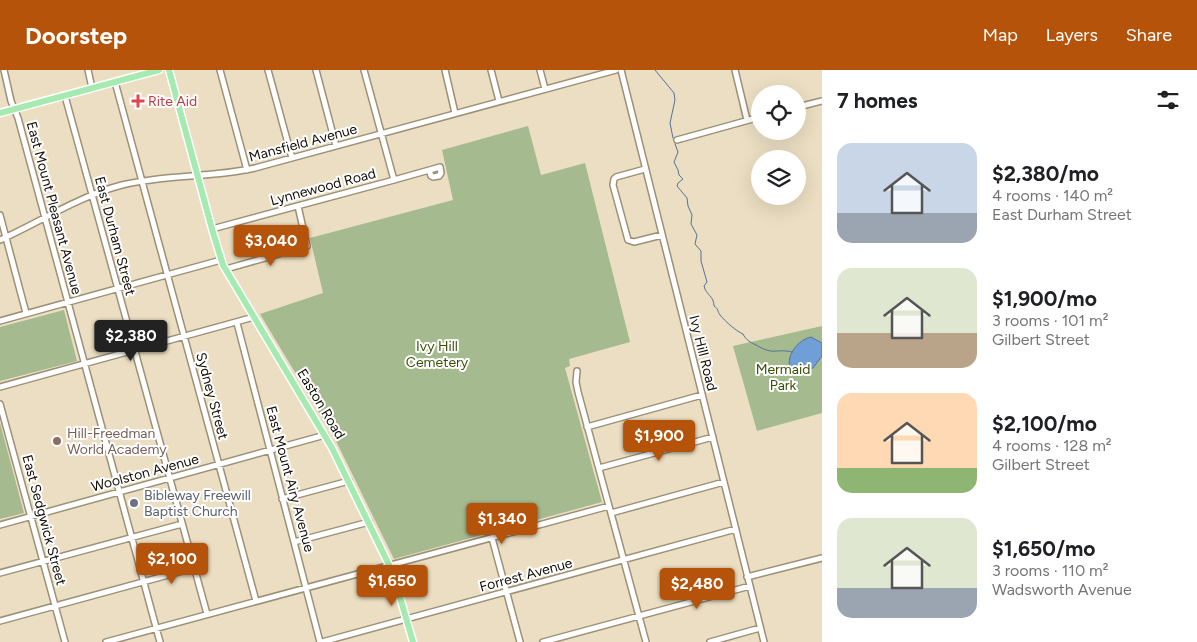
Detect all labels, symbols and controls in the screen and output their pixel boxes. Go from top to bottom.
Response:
text: Doorstep [25,21,127,50]
text: Map [983,24,1018,46]
text: Layers [1046,24,1098,46]
text: Share [1126,24,1172,46]
map controls [751,85,806,205]
button: locate [751,85,806,140]
icon: filters [1154,86,1182,114]
text: 7 homes [837,88,918,113]
place label: Rite Aid [148,93,197,110]
marker: Rite Aid [132,95,144,107]
street label: East Mount Pleasant Avenue [23,120,85,297]
street label: Mansfield Avenue [247,120,359,166]
button: layers [751,150,806,205]
text: $2,380/mo [992,161,1099,186]
icon: home [877,163,937,223]
street label: Lynnewood Road [268,165,378,209]
street label: East Durham Street [91,175,139,297]
text: 4 rooms · 140 m² [992,186,1113,205]
text: East Durham Street [992,205,1132,224]
pin: $3,040 [230,224,312,267]
text: $3,040 [245,231,297,250]
text: $1,900/mo [992,286,1097,311]
icon: home [877,288,937,348]
text: 3 rooms · 101 m² [992,311,1108,330]
street label: Ivy Hill Road [685,313,721,393]
pin: $2,380 [90,320,172,362]
text: $2,380 [105,326,157,345]
text: Gilbert Street [992,330,1090,349]
park label: Ivy Hill Cemetery [406,338,469,371]
street label: Sydney Street [192,351,232,441]
park label: Mermaid Park [756,361,810,394]
street label: Easton Road [293,366,349,442]
street label: East Mount Airy Avenue [262,404,318,554]
text: $2,100/mo [992,411,1097,436]
icon: home [877,413,937,473]
pin: $1,900 [618,420,700,462]
place label: Hill-Freedman World Academy [67,425,167,458]
text: $1,900 [634,426,684,445]
marker: Hill-Freedman World Academy [51,435,63,447]
text: 4 rooms · 128 m² [992,436,1112,455]
street label: Woolston Avenue [89,450,201,496]
street label: East Sedgwick Street [18,453,70,587]
text: Gilbert Street [992,455,1090,474]
place label: Bibleway Freewill Baptist Church [144,487,251,520]
marker: Bibleway Freewill Baptist Church [128,497,140,509]
pin: $1,340 [461,502,543,545]
text: $1,340 [477,509,527,528]
text: $1,650/mo [992,536,1095,561]
icon: home [877,538,937,598]
pin: $2,100 [131,542,213,585]
text: $2,100 [147,549,197,568]
street label: Forrest Avenue [478,554,575,596]
text: 3 rooms · 110 m² [992,561,1108,580]
pin: $1,650 [351,564,433,607]
pin: $2,480 [656,568,738,610]
text: $1,650 [368,571,416,590]
text: $2,480 [671,574,723,593]
text: Wadsworth Avenue [992,580,1132,599]

